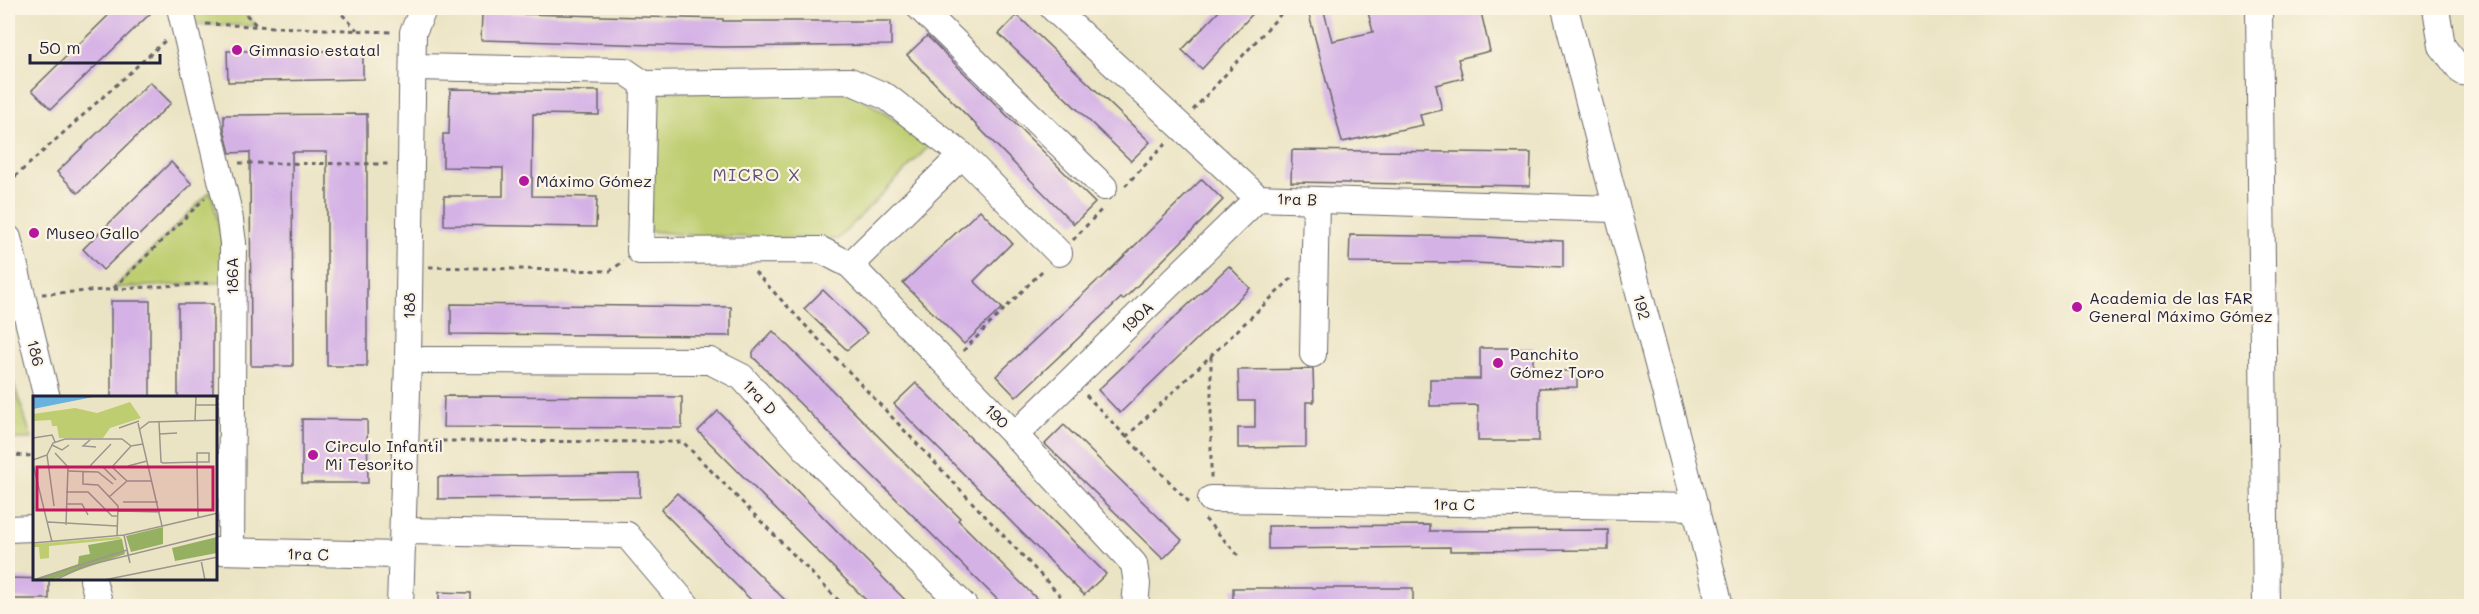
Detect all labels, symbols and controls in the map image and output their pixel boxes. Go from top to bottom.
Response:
scale bar [30,27,160,65]
text: 50 m [39,35,81,59]
place label: Gimnasio estatal [249,39,380,60]
marker: Gimnasio estatal [230,43,244,57]
district label: MICRO X [712,162,802,186]
place label: Máximo Gómez [536,170,652,191]
marker: Máximo Gómez [517,174,531,188]
street label: 1ra B [1277,187,1318,210]
place label: Museo Gallo [46,222,139,243]
marker: Museo Gallo [27,226,41,240]
street label: 186A [221,257,242,295]
place label: Academia de las FAR General Máximo Gómez [2089,287,2273,326]
street label: 188 [398,292,419,319]
street label: 192 [1629,292,1656,322]
street label: 190A [1116,296,1157,337]
marker: Academia de las FAR General Máximo Gómez [2070,300,2084,314]
street label: 186 [23,337,50,368]
place label: Panchito Gómez Toro [1510,343,1604,382]
marker: Panchito Gómez Toro [1491,356,1505,370]
street label: 1ra D [739,374,782,419]
inset map [33,396,218,581]
street label: 190 [981,399,1014,433]
place label: Circulo Infantil Mi Tesorito [325,435,443,474]
marker: Circulo Infantil Mi Tesorito [306,448,320,462]
street label: 1ra C [1433,493,1475,514]
street label: 1ra C [287,542,329,565]

